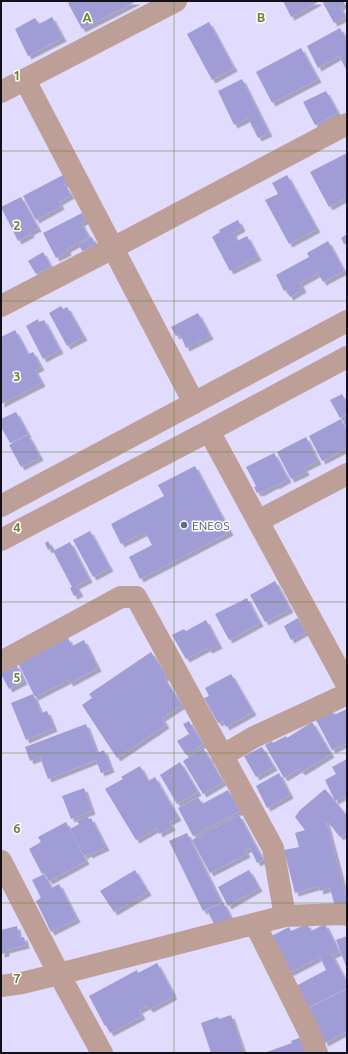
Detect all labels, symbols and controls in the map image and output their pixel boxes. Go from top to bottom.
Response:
text: A [82,10,92,24]
text: B [257,10,266,24]
text: 1 [13,68,21,82]
text: 2 [13,218,21,232]
text: 3 [13,369,21,383]
place label: ENEOS [192,519,229,532]
text: 4 [13,520,21,534]
marker: ENEOS [179,520,189,530]
text: 5 [13,670,21,684]
text: 6 [13,821,21,835]
text: 7 [13,971,21,985]

